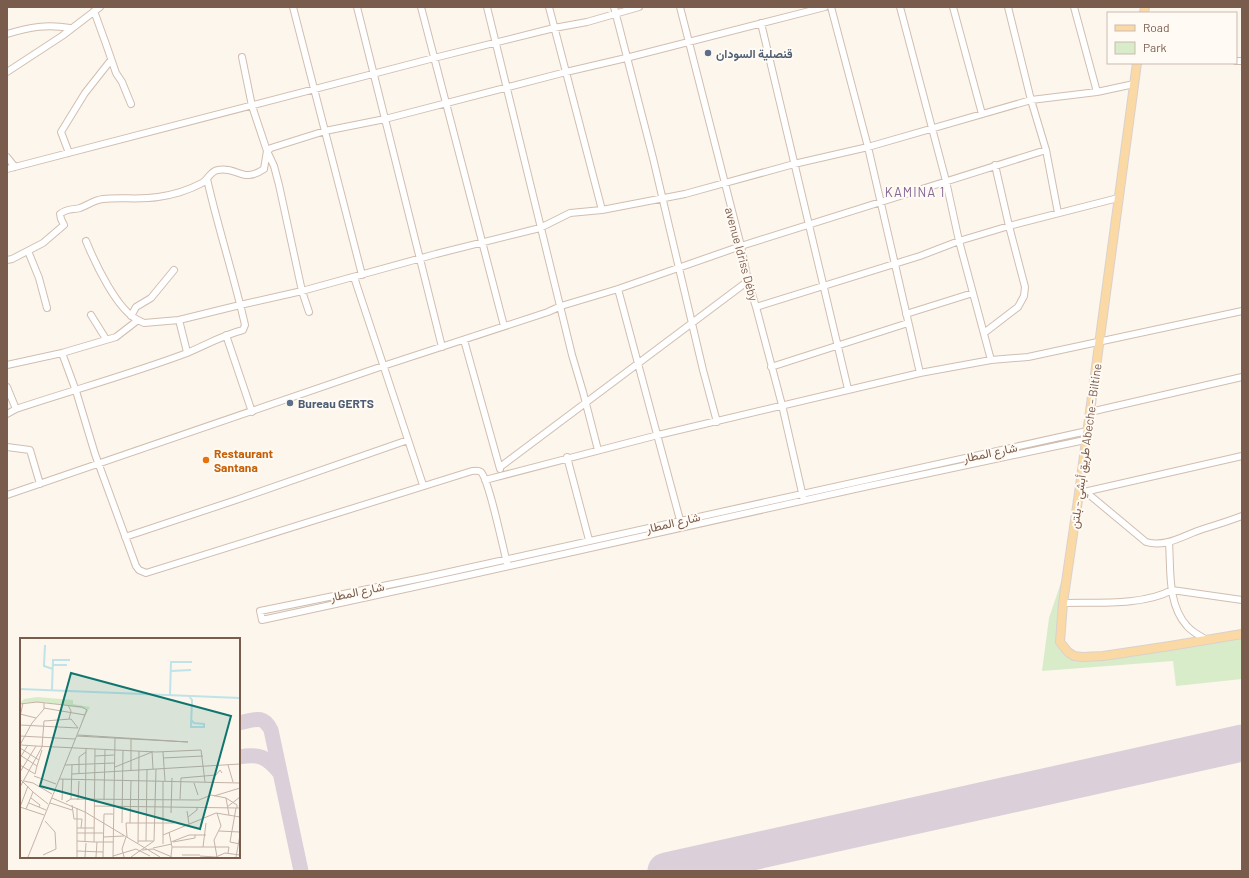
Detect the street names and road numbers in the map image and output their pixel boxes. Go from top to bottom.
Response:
street label: avenue Idriss Déby [723,206,761,303]
street label: طريق أبشي - بلتن Abeche - Biltine [1066,363,1107,530]
street label: شارع المطار [961,439,1019,468]
street label: شارع المطار [644,509,702,538]
street label: شارع المطار [328,578,386,607]

